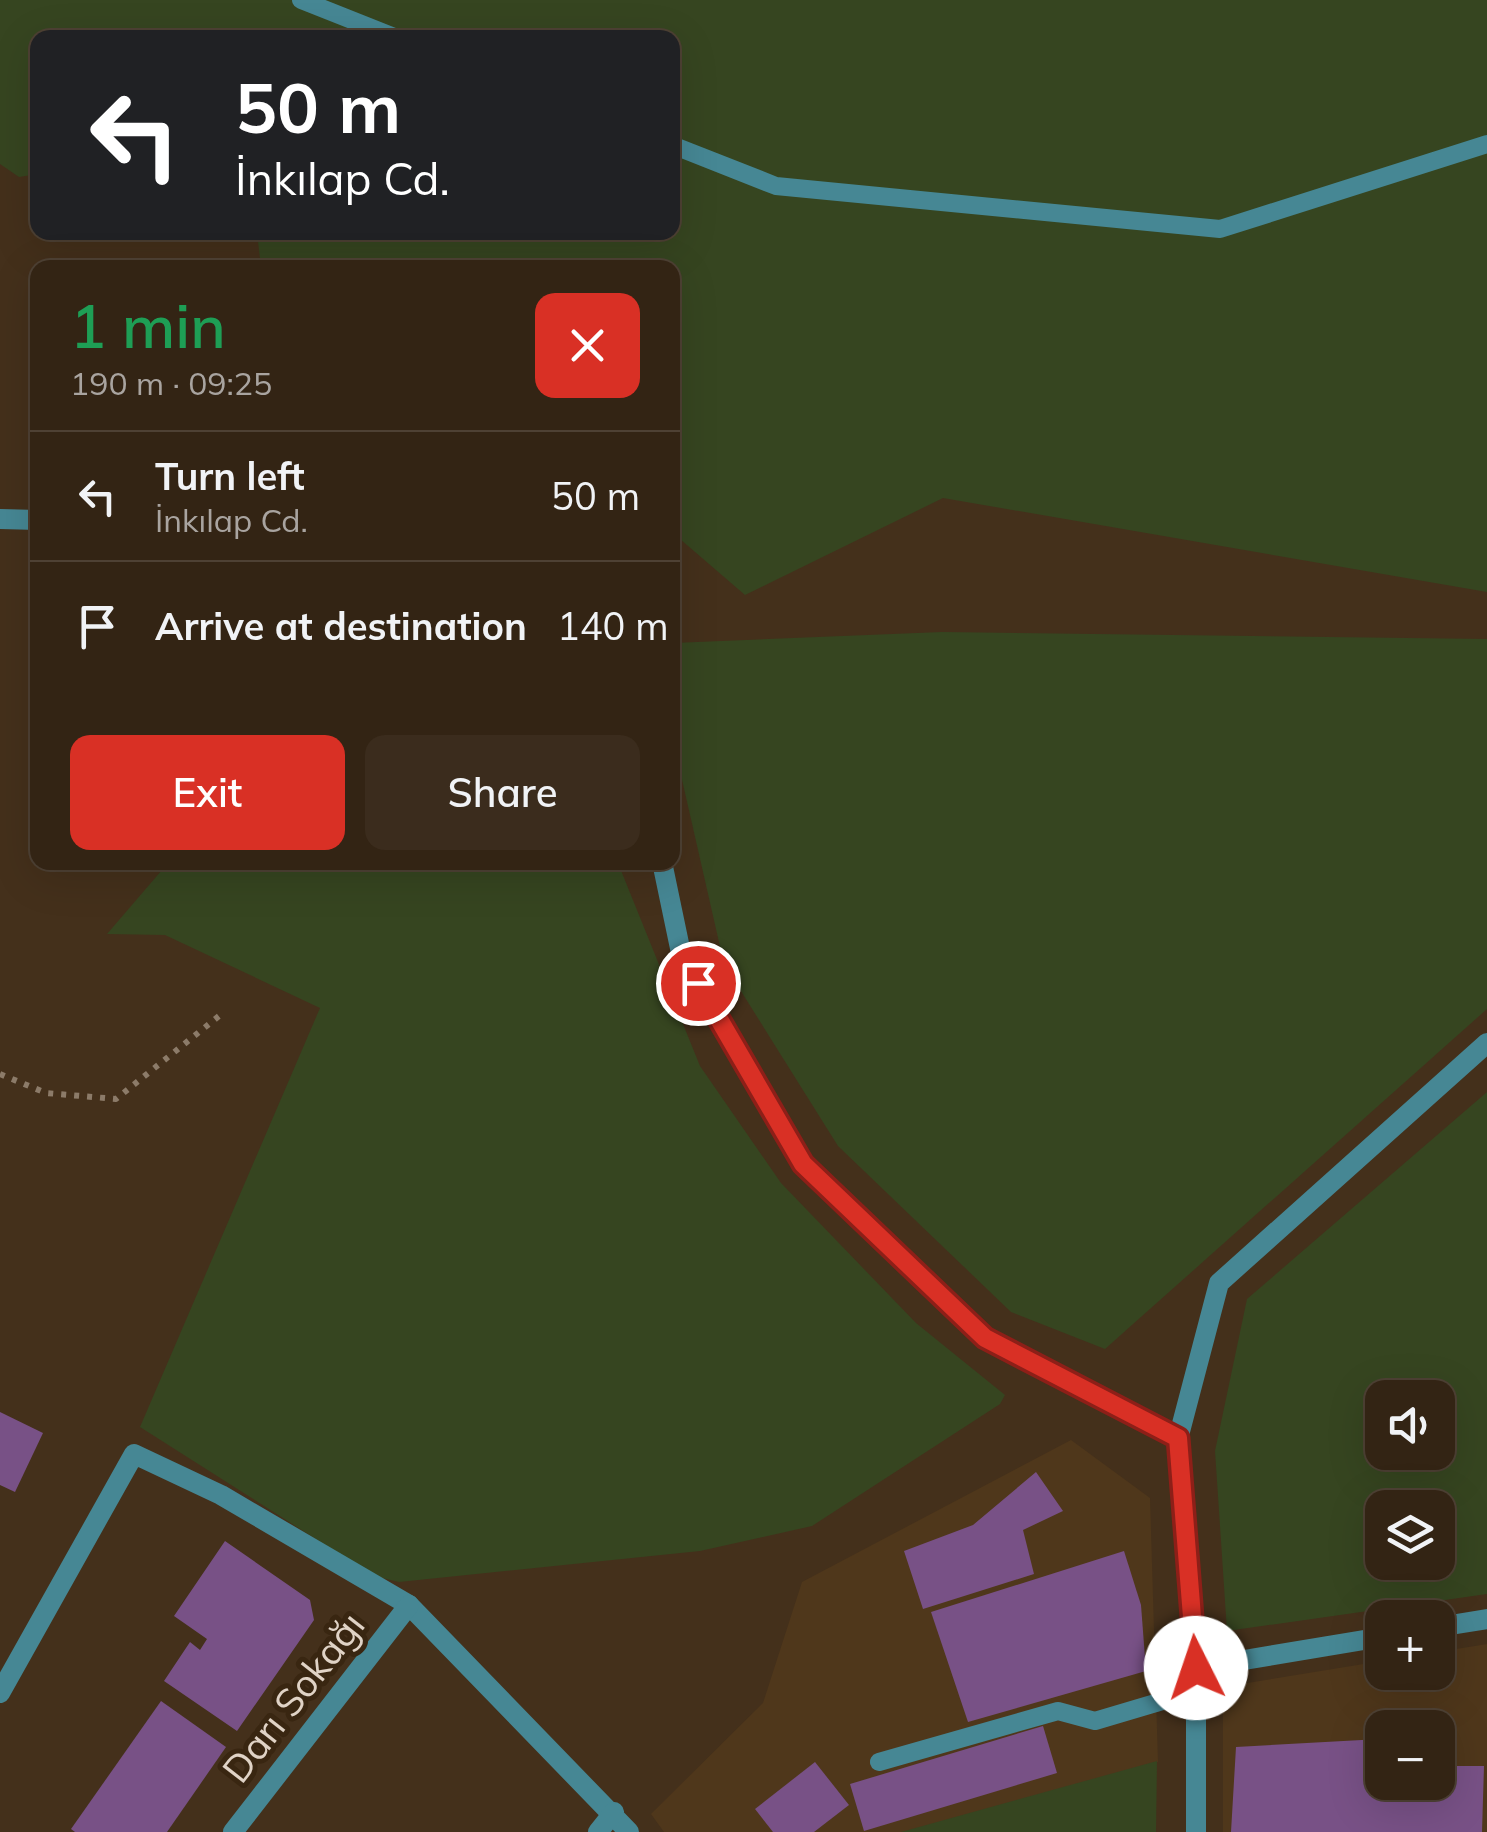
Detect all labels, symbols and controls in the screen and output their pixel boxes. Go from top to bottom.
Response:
text: 50 m [235,63,401,151]
icon: left [70,70,200,200]
text: İnkılap Cd. [235,150,450,206]
text: 1 min [70,288,226,363]
button: close [535,293,640,398]
text: 190 m · 09:25 [70,363,272,403]
text: Turn left [155,452,305,500]
icon: left [70,469,125,524]
text: 50 m [551,472,640,520]
text: İnkılap Cd. [155,500,308,540]
icon: arrive [70,599,125,654]
text: Arrive at destination [155,602,527,650]
text: 140 m [557,602,669,650]
button: Exit [70,735,345,850]
button: Share [365,735,640,850]
pin [656,941,741,1026]
icon: arrive [671,956,726,1011]
map controls [1365,1380,1455,1800]
button: sound [1365,1380,1455,1470]
button: layers [1365,1490,1455,1580]
button: + [1365,1600,1455,1690]
street label: Darı Sokağı [211,1602,375,1792]
position arrow [1144,1616,1248,1720]
button: − [1365,1710,1455,1800]

